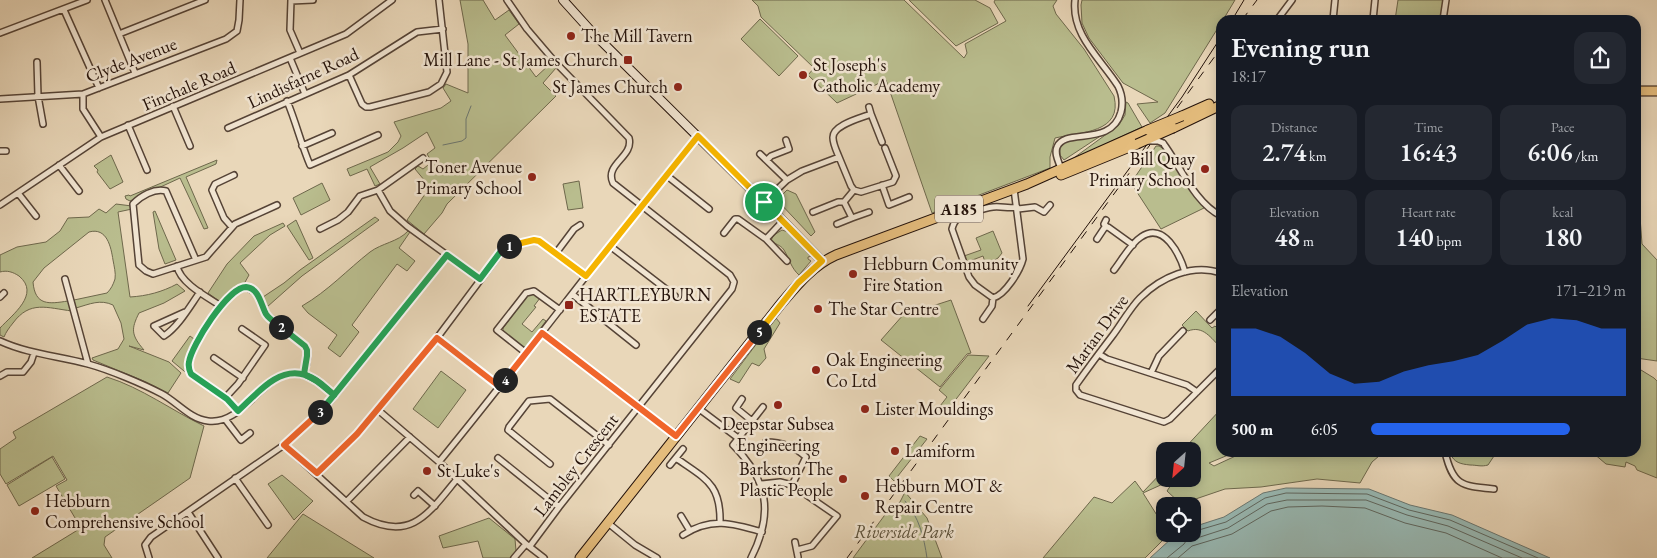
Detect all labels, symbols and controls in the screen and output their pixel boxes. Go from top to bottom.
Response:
place label: The Mill Tavern [581,24,693,47]
text: Evening run [1231,29,1370,65]
marker: The Mill Tavern [565,30,577,42]
street label: Clyde Avenue [82,32,180,87]
button: share [1574,32,1626,84]
street label: Lindisfarne Road [244,41,363,113]
place label: Mill Lane - St James Church [423,48,618,71]
place label: St Joseph's Catholic Academy [813,53,940,97]
marker: Mill Lane - St James Church [622,54,634,66]
street label: Finchale Road [139,55,240,116]
text: 18:17 [1231,66,1266,87]
marker: St Joseph's Catholic Academy [797,69,809,81]
place label: St James Church [552,75,668,98]
marker: St James Church [672,81,684,93]
text: Distance [1271,118,1318,136]
text: Time [1414,118,1443,136]
text: Pace [1551,118,1575,136]
text: 2.74 [1262,136,1306,168]
text: 16:43 [1399,136,1458,168]
text: 6:06 [1527,136,1573,168]
place label: Bill Quay Primary School [1089,147,1195,191]
text: km [1306,147,1327,165]
text: /km [1573,147,1598,165]
place label: Toner Avenue Primary School [416,155,522,199]
marker: Bill Quay Primary School [1199,163,1211,175]
marker: Toner Avenue Primary School [526,171,538,183]
pin [743,181,785,223]
icon: arrive [750,188,778,216]
road number: A185 [935,195,983,222]
text: Elevation [1269,203,1319,221]
text: Heart rate [1401,203,1456,221]
text: kcal [1552,203,1573,221]
text: 48 [1274,221,1300,253]
text: 140 [1395,221,1434,253]
text: 180 [1544,221,1582,253]
text: m [1300,232,1314,250]
text: bpm [1434,232,1462,250]
pin: 1 [496,234,522,258]
text: 1 [506,237,513,255]
place label: Hebburn Community Fire Station [863,252,1018,296]
marker: Hebburn Community Fire Station [847,268,859,280]
text: Elevation [1231,280,1289,301]
text: 171–219 m [1555,280,1626,301]
place label: HARTLEYBURN ESTATE [579,283,712,327]
street label: Marian Drive [1060,290,1133,378]
place label: The Star Centre [828,297,939,320]
marker: HARTLEYBURN ESTATE [563,299,575,311]
marker: The Star Centre [812,303,824,315]
pin: 2 [268,314,294,340]
text: 2 [278,318,285,336]
pin: 5 [746,320,772,344]
text: 5 [756,323,763,341]
place label: Oak Engineering Co Ltd [826,348,942,392]
marker: Oak Engineering Co Ltd [810,364,822,376]
pin: 4 [492,368,518,392]
text: 4 [502,371,509,389]
place label: Lister Mouldings [875,397,993,420]
marker: Deepstar Subsea Engineering [772,399,784,411]
pin: 3 [308,400,332,424]
text: 3 [317,403,324,421]
marker: Lister Mouldings [859,403,871,415]
street label: Lambley Crescent [528,408,623,521]
place label: Deepstar Subsea Engineering [722,412,835,456]
text: 500 m [1231,419,1273,440]
text: 6:05 [1311,419,1338,440]
place label: Lamiform [905,439,975,462]
north arrow [1156,442,1201,488]
map controls [1156,442,1201,542]
marker: Lamiform [889,445,901,457]
place label: Barkston The Plastic People [739,457,833,501]
place label: St Luke's [437,459,500,482]
marker: St Luke's [421,465,433,477]
marker: Barkston The Plastic People [837,473,849,485]
place label: Hebburn MOT & Repair Centre [875,474,1003,518]
place label: Hebburn Comprehensive School [45,489,204,533]
marker: Hebburn MOT & Repair Centre [859,490,871,502]
button: locate [1156,497,1201,542]
marker: Hebburn Comprehensive School [29,505,41,517]
park label: Riverside Park [854,520,954,543]

